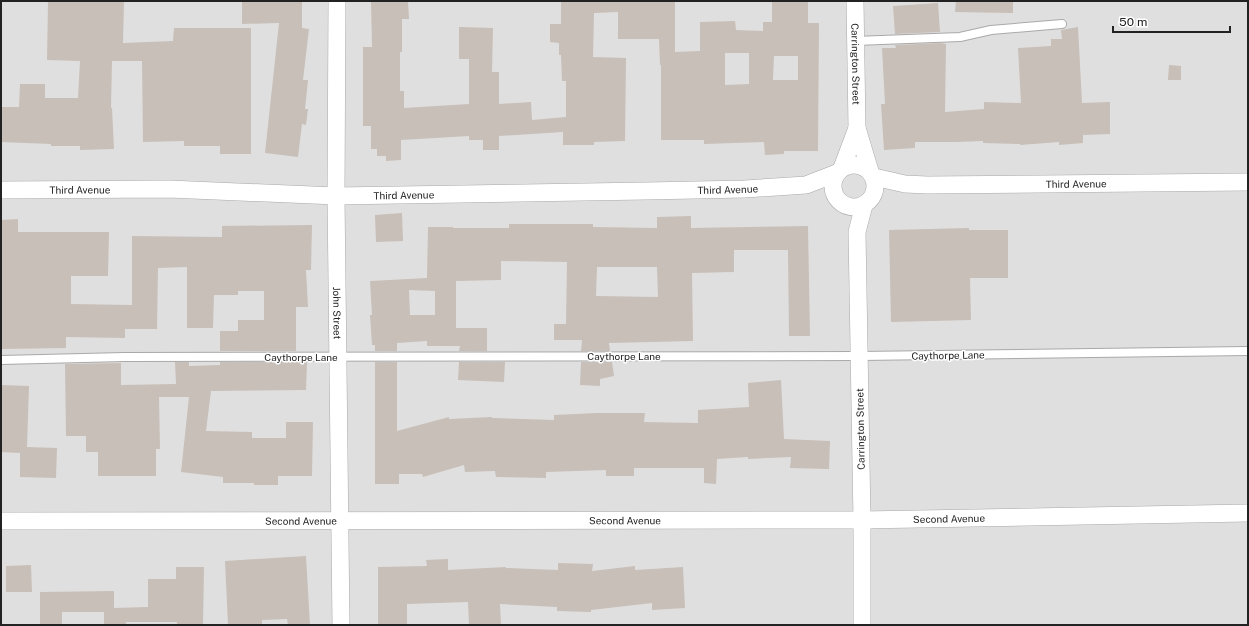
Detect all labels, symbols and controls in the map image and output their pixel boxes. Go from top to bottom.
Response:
scale bar [1113,8,1230,34]
text: 50 m [1119,15,1147,29]
street label: Carrington Street [849,23,863,105]
street label: Third Avenue [1046,177,1107,190]
street label: Third Avenue [697,182,759,196]
street label: Third Avenue [50,183,111,196]
street label: Third Avenue [373,188,435,201]
street label: John Street [331,287,344,340]
street label: Caythorpe Lane [911,348,985,362]
street label: Caythorpe Lane [587,350,661,362]
street label: Caythorpe Lane [264,351,338,363]
street label: Carrington Street [853,388,867,470]
street label: Second Avenue [913,512,985,525]
street label: Second Avenue [589,514,661,526]
street label: Second Avenue [265,515,337,527]

